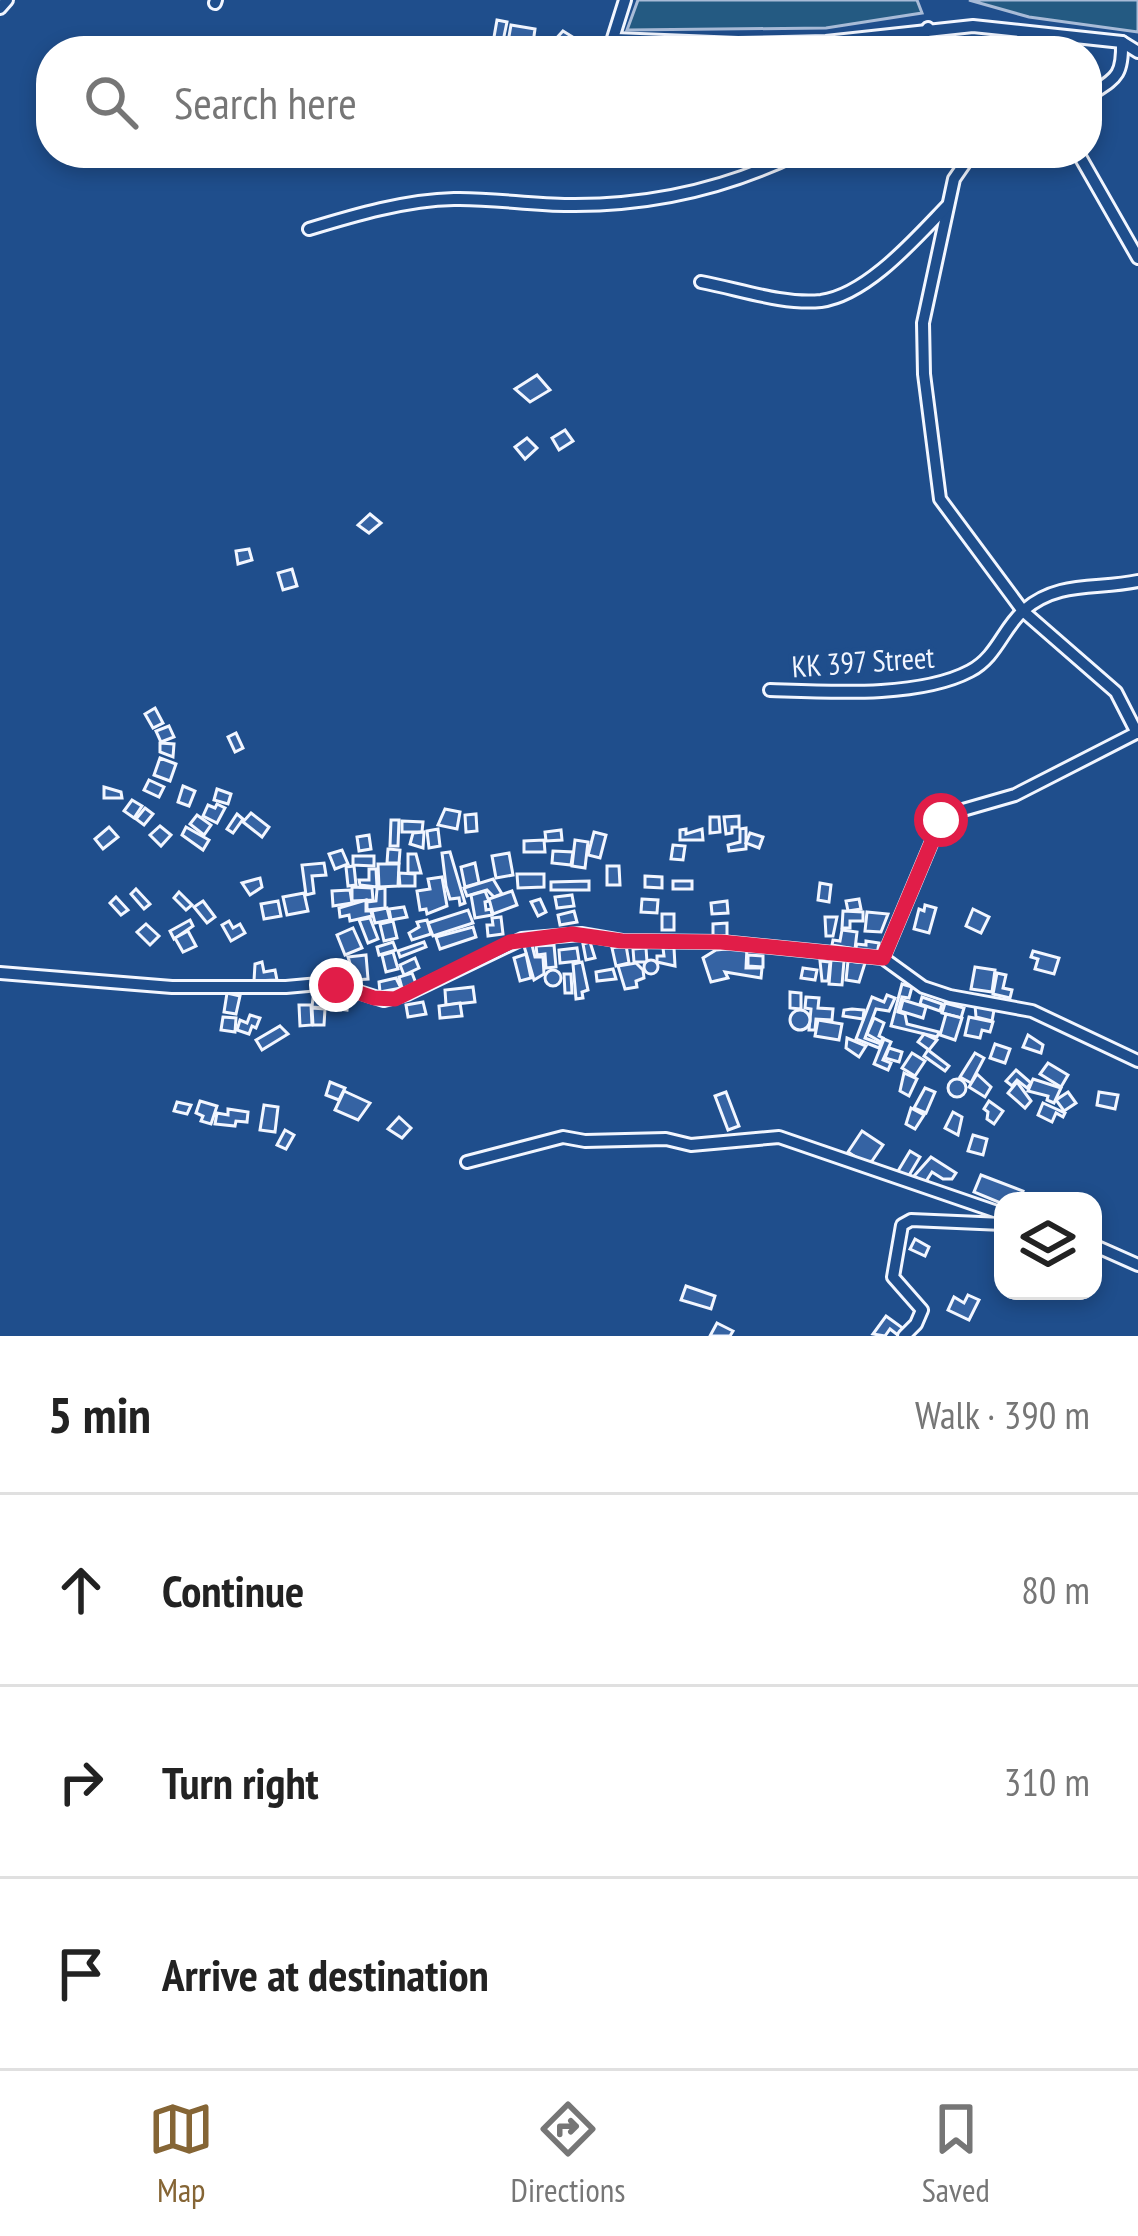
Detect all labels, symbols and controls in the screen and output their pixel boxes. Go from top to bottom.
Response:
search box [36,36,1102,168]
icon: search [78,69,144,135]
text: Search here [174,73,357,131]
street label: KK 397 Street [790,637,936,685]
route start [914,793,968,847]
route end [309,958,363,1012]
map controls [994,1192,1102,1300]
button: layers [994,1192,1102,1300]
text: 5 min [48,1381,151,1447]
text: Walk · 390 m [915,1389,1090,1440]
icon: ahead [48,1557,114,1623]
text: Continue [162,1561,304,1619]
text: 80 m [1021,1564,1090,1615]
icon: right [48,1749,114,1815]
text: Turn right [162,1753,319,1811]
text: 310 m [1004,1756,1090,1807]
icon: arrive [48,1941,114,2007]
text: Arrive at destination [162,1945,489,2003]
tab: Map [148,2096,214,2211]
tab: Directions [511,2096,625,2211]
tab: Saved [922,2096,990,2211]

